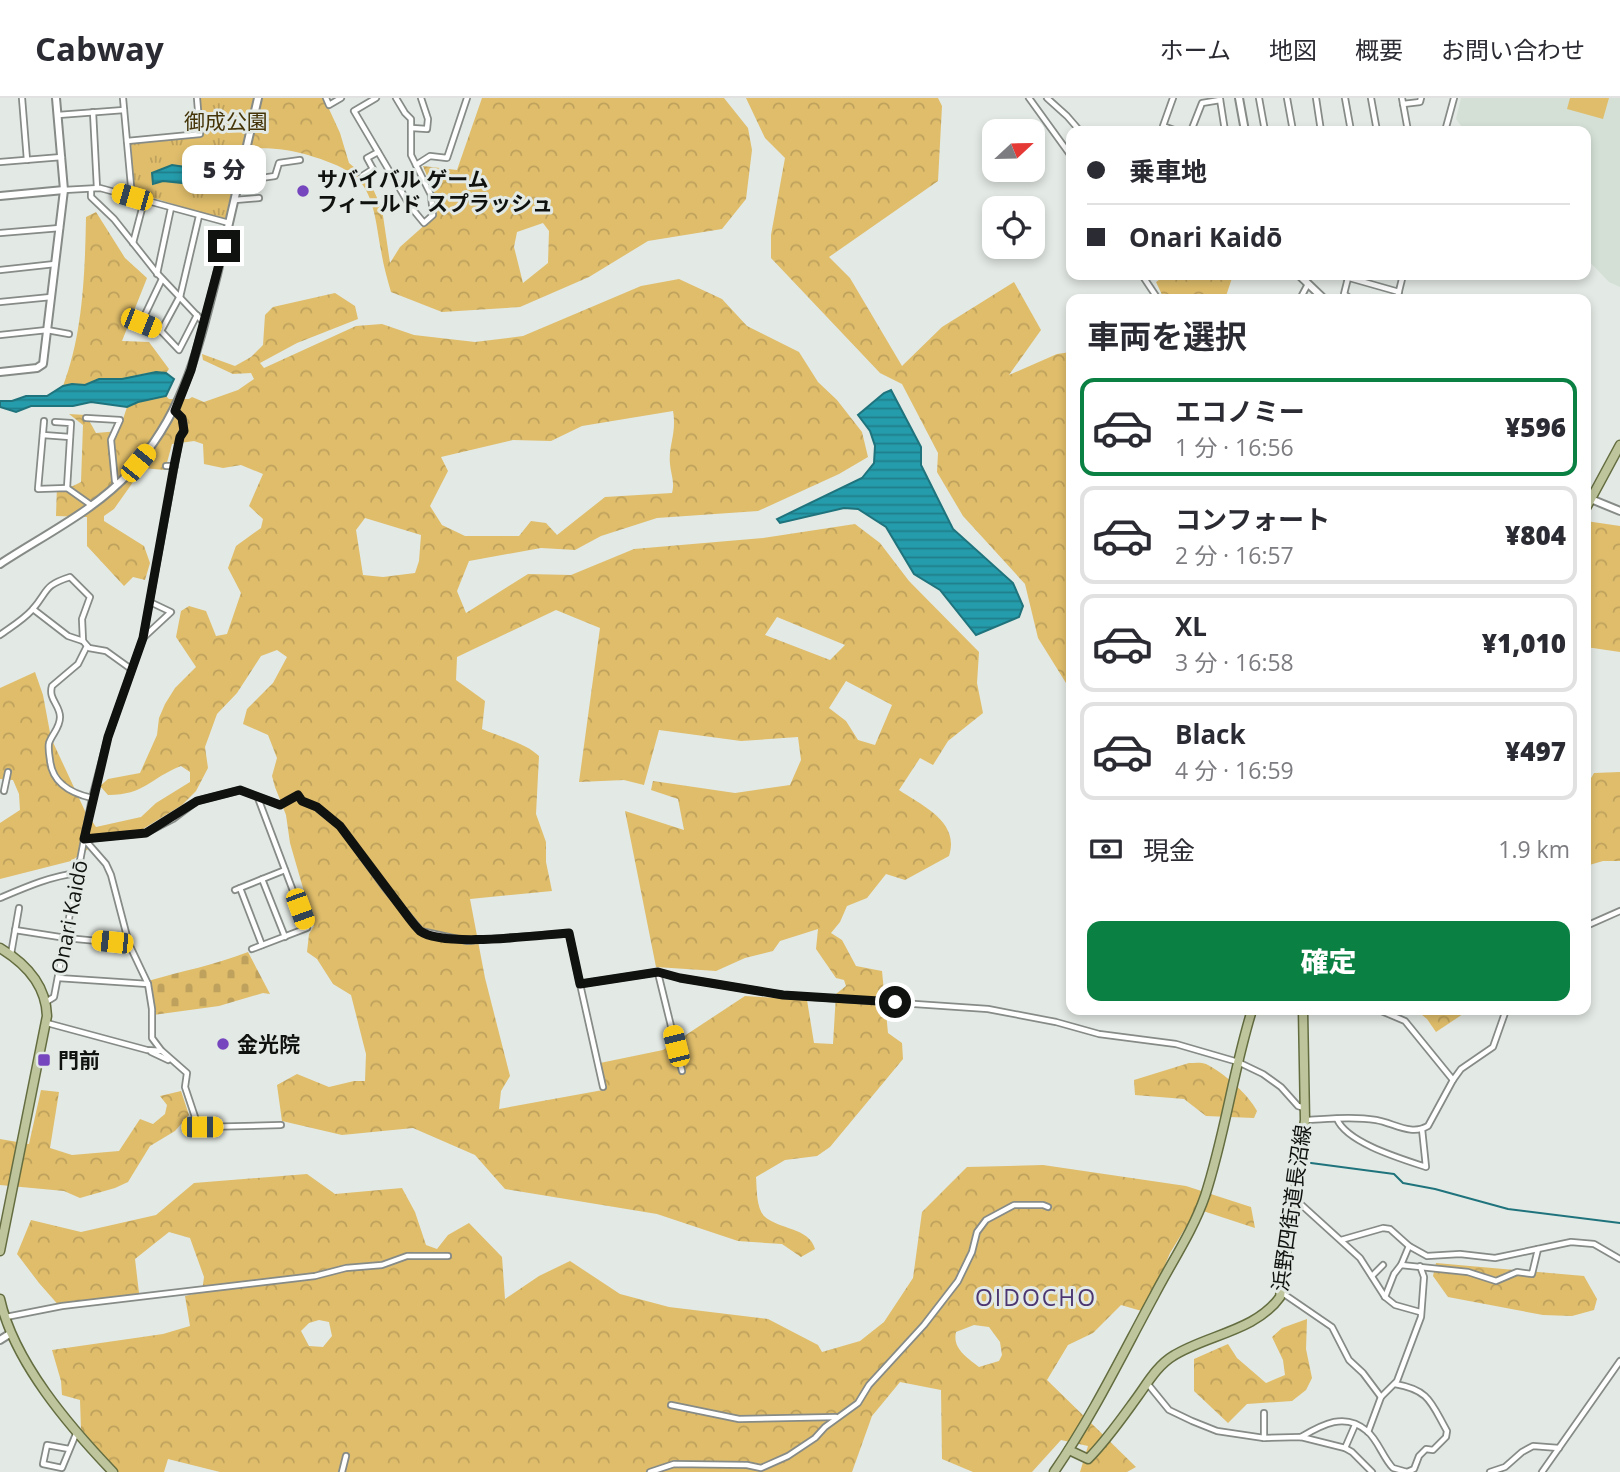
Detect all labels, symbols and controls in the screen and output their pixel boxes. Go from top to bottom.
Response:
text: Cabway [35,26,164,71]
text: ホーム [1160,33,1231,66]
text: 地図 [1269,33,1317,66]
text: 概要 [1355,33,1403,66]
text: お問い合わせ [1441,33,1585,66]
park label: 御成公園 [184,107,268,135]
north arrow [982,119,1045,182]
map controls [982,119,1045,259]
callout: 5 分 [182,144,266,194]
text: 5 分 [203,153,245,185]
text: 乗車地 [1129,153,1207,189]
place label: サバイバル ゲーム フィールド スプラッシュ [317,165,553,217]
car [109,181,156,213]
marker: サバイバル ゲーム フィールド スプラッシュ [295,183,311,199]
button: locate [982,196,1045,259]
text: Onari Kaidō [1129,219,1282,255]
route end [208,230,240,262]
car [118,305,165,341]
text: 車両を選択 [1087,314,1247,357]
text: エコノミー [1175,393,1305,429]
icon: car [1091,396,1154,459]
text: ¥596 [1505,409,1566,445]
text: 1 分 · 16:56 [1175,431,1294,463]
car [117,440,160,486]
text: コンフォート [1175,501,1330,537]
icon: car [1091,504,1154,567]
text: ¥804 [1505,517,1566,553]
text: 2 分 · 16:57 [1175,539,1294,571]
text: XL [1175,608,1207,644]
icon: car [1091,612,1154,675]
text: ¥1,010 [1482,625,1566,661]
text: 3 分 · 16:58 [1175,646,1294,678]
text: Black [1175,716,1246,752]
icon: car [1091,720,1154,783]
text: ¥497 [1505,733,1566,769]
text: 4 分 · 16:59 [1175,754,1294,786]
icon: cash [1087,830,1125,868]
text: 現金 [1143,832,1195,868]
text: 1.9 km [1498,833,1570,865]
street label: Onari Kaidō [44,858,94,976]
car [283,886,318,932]
button: 確定 [1087,921,1570,1001]
car [91,929,134,955]
route start [879,986,911,1018]
car [661,1023,692,1069]
place label: 金光院 [237,1030,300,1058]
marker: 金光院 [215,1036,231,1052]
place label: 門前 [58,1046,100,1074]
marker: 門前 [36,1052,52,1068]
car [182,1117,224,1138]
street label: 浜野四街道長沼線 [1265,1123,1317,1293]
district label: OIDOCHO [975,1281,1097,1313]

